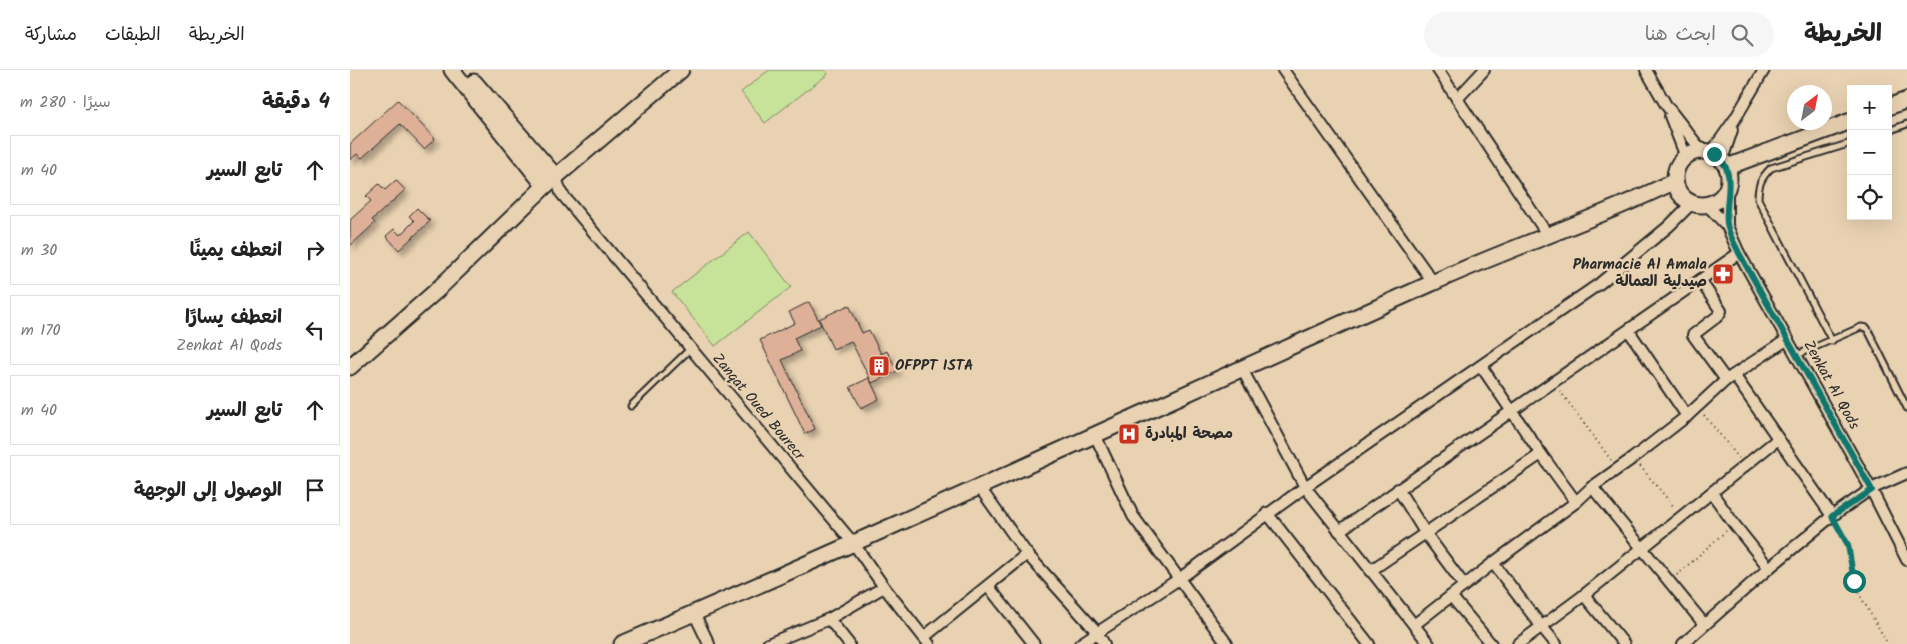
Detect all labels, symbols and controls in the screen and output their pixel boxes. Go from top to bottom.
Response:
search box [1424,12,1774,57]
text: الخريطة [1804,15,1882,54]
text: ابحث هنا [1645,20,1716,50]
text: مشاركة [25,21,77,50]
text: الطبقات [105,21,161,50]
text: الخريطة [189,21,245,50]
icon: search [1728,21,1756,49]
north arrow [1787,85,1832,130]
map controls [1847,85,1892,220]
button: + [1847,85,1892,130]
text: 4 دقيقة [262,86,330,119]
text: سيرًا · 280 m [20,90,111,115]
button: − [1847,130,1892,175]
route end [1703,143,1726,166]
text: تابع السير [207,156,282,186]
icon: ahead [301,156,329,184]
text: 40 m [21,158,57,183]
button: locate [1847,175,1892,220]
text: انعطف يمينًا [190,236,282,266]
icon: right [301,236,329,264]
text: 30 m [21,238,57,263]
place label: Pharmacie Al Amala صيدلية العمالة [1573,253,1707,294]
pharmacy icon: Pharmacie Al Amala صيدلية العمالة [1711,262,1735,286]
text: انعطف يسارًا [185,303,282,333]
icon: left [301,316,329,344]
text: 170 m [21,318,61,343]
text: Zenkat Al Qods [176,333,282,358]
street label: Zenkat Al Qods [1796,336,1866,435]
street label: Zanqat Oued Bourecr [706,348,811,467]
building icon: OFPPT ISTA [867,354,891,378]
place label: OFPPT ISTA [895,354,973,378]
text: تابع السير [207,396,282,426]
icon: ahead [301,396,329,424]
text: 40 m [21,398,57,423]
hospital icon: مصحة المبادرة [1117,422,1141,446]
place label: مصحة المبادرة [1145,422,1233,446]
text: الوصول إلى الوجهة [134,476,282,506]
icon: arrive [301,476,329,504]
route start [1843,570,1866,593]

